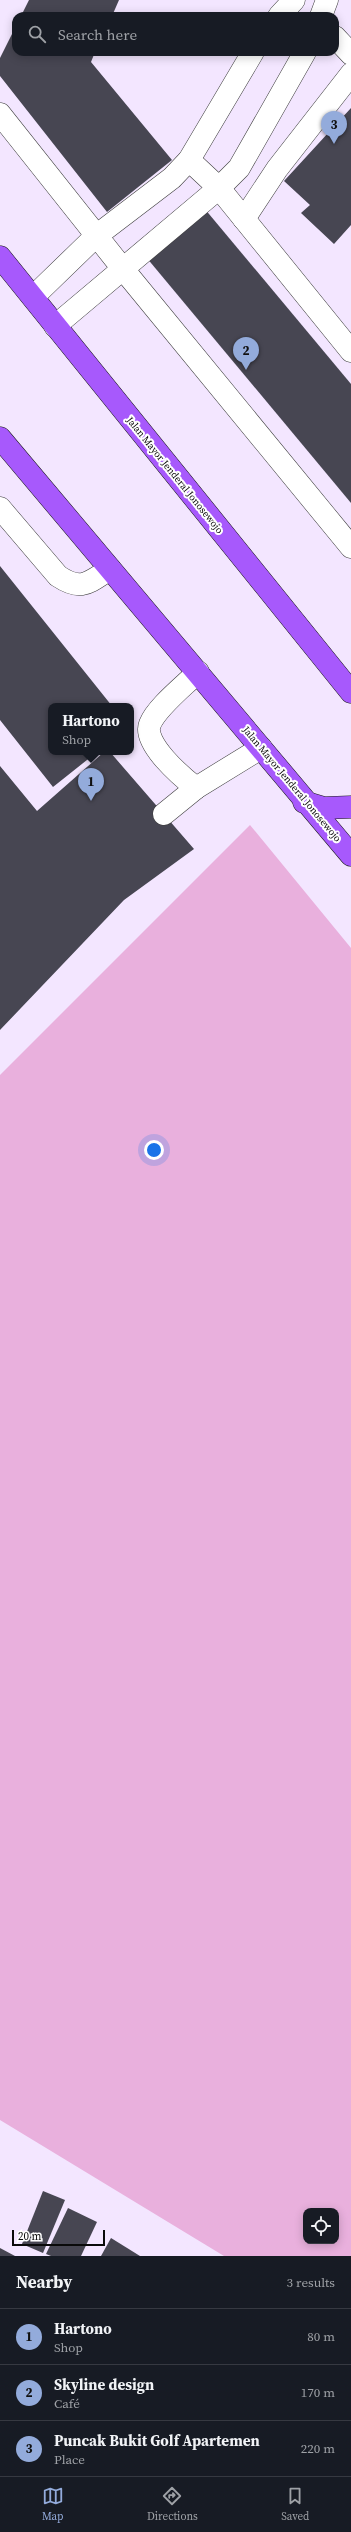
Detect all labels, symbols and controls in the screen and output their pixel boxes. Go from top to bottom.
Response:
search box [12,12,339,56]
icon: search [26,23,48,45]
text: Search here [58,24,137,45]
pin: 3 [321,111,347,144]
pin: 2 [233,337,259,370]
street label: Jalan Mayor Jenderal Jonosewojo [123,413,227,537]
popup [48,703,134,755]
text: Hartono [62,710,120,731]
street label: Jalan Mayor Jenderal Jonosewojo [239,723,344,845]
text: Shop [62,731,91,748]
pin: 1 [78,768,104,801]
your location [144,1140,164,1160]
map controls [303,2208,339,2244]
button: locate [303,2208,339,2244]
scale bar [12,2228,105,2247]
text: 20 m [18,2229,41,2244]
text: Nearby [16,2270,72,2294]
text: 3 results [287,2274,335,2291]
text: Hartono [54,2318,112,2339]
text: 1 [25,2328,33,2345]
text: 80 m [307,2328,335,2345]
text: Shop [54,2339,83,2356]
text: Skyline design [54,2374,154,2395]
text: 2 [25,2384,33,2401]
text: 170 m [301,2384,335,2401]
text: Café [54,2395,80,2412]
text: Puncak Bukit Golf Apartemen [54,2430,260,2451]
text: 3 [25,2440,33,2457]
text: 220 m [301,2440,335,2457]
text: Place [54,2451,85,2468]
tab: Map [42,2485,64,2524]
tab: Directions [147,2485,198,2524]
tab: Saved [281,2485,309,2524]

